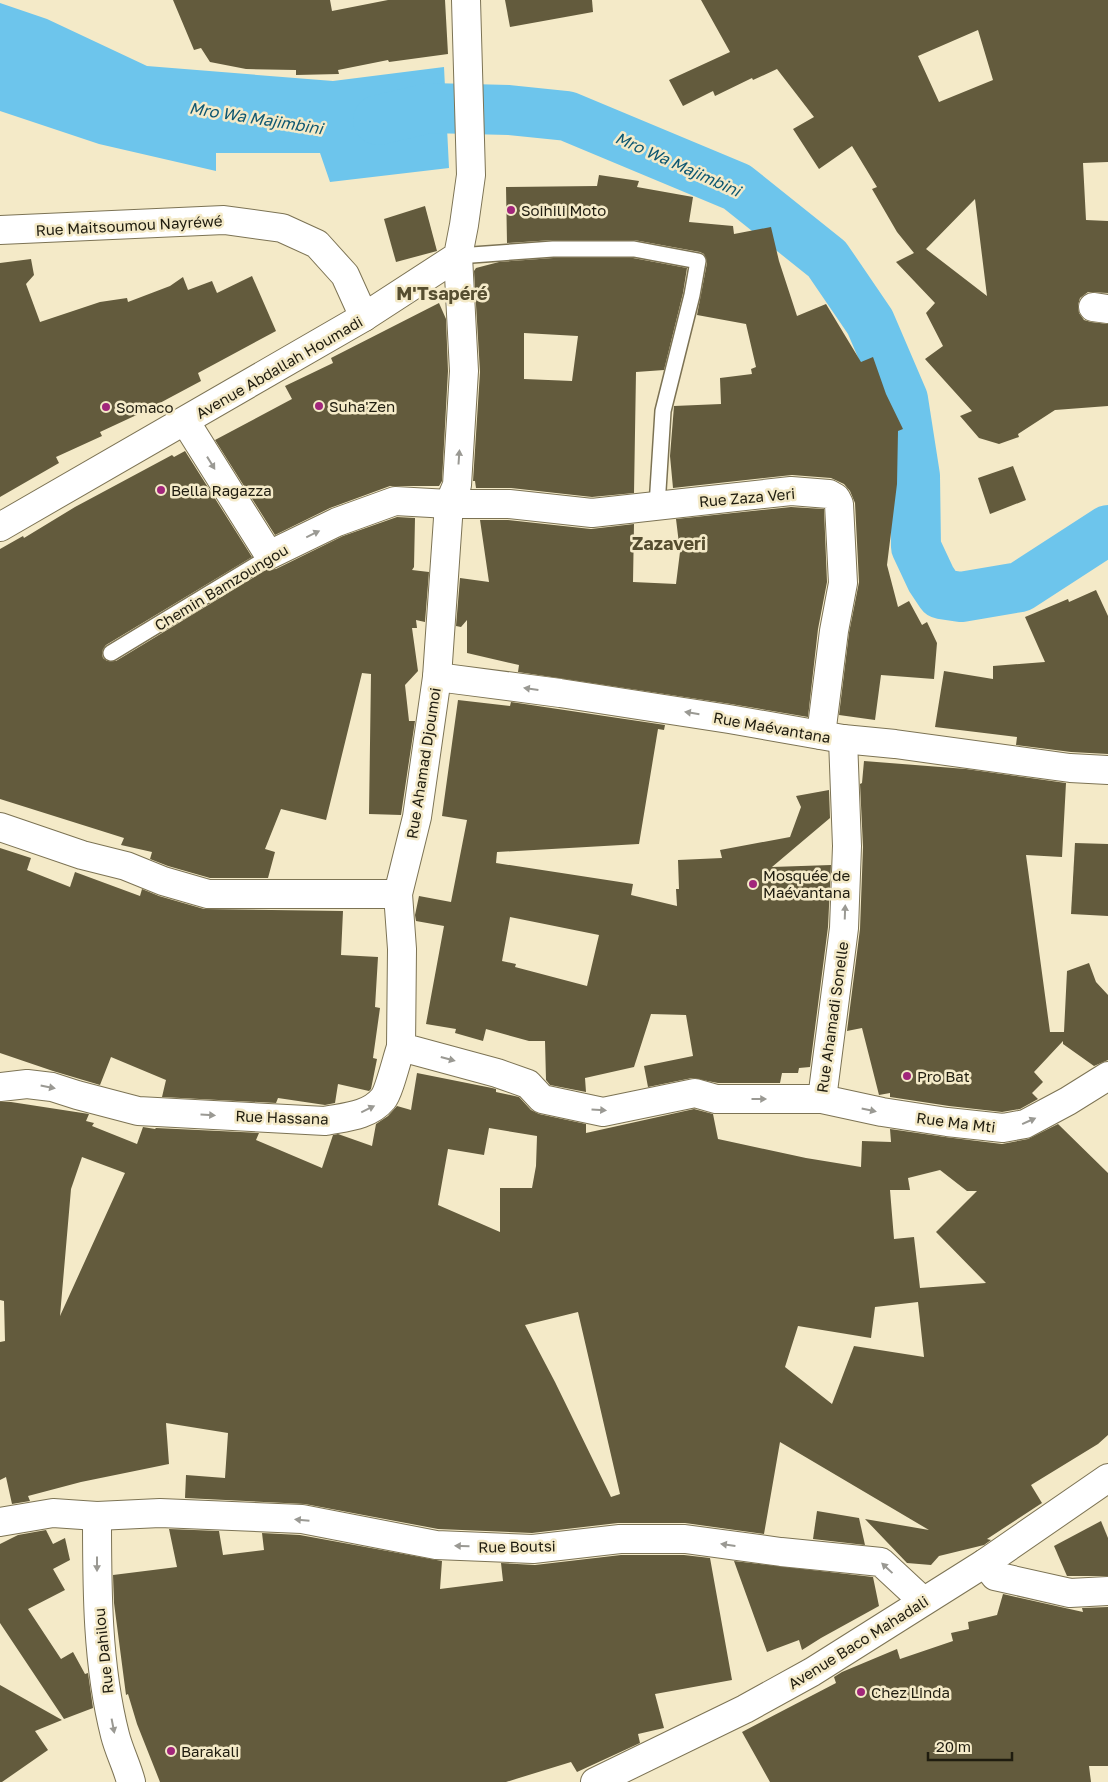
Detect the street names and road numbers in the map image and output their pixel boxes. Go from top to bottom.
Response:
street label: Rue Maitsoumou Nayréwé [35,211,223,239]
street label: Avenue Abdallah Houmadi [193,312,365,422]
street label: Rue Zaza Veri [698,484,796,510]
street label: Chemin Bamzoungou [151,540,291,634]
street label: Rue Ahamad Djoumoi [402,686,444,840]
street label: Rue Maévantana [712,708,832,746]
street label: Rue Ahamadi Sonelle [812,940,852,1094]
street label: Rue Hassana [235,1106,329,1128]
street label: Rue Ma Mti [915,1108,997,1136]
street label: Rue Boutsi [478,1536,556,1556]
street label: Avenue Baco Mahadali [785,1592,931,1692]
street label: Rue Dahilou [90,1607,116,1695]

